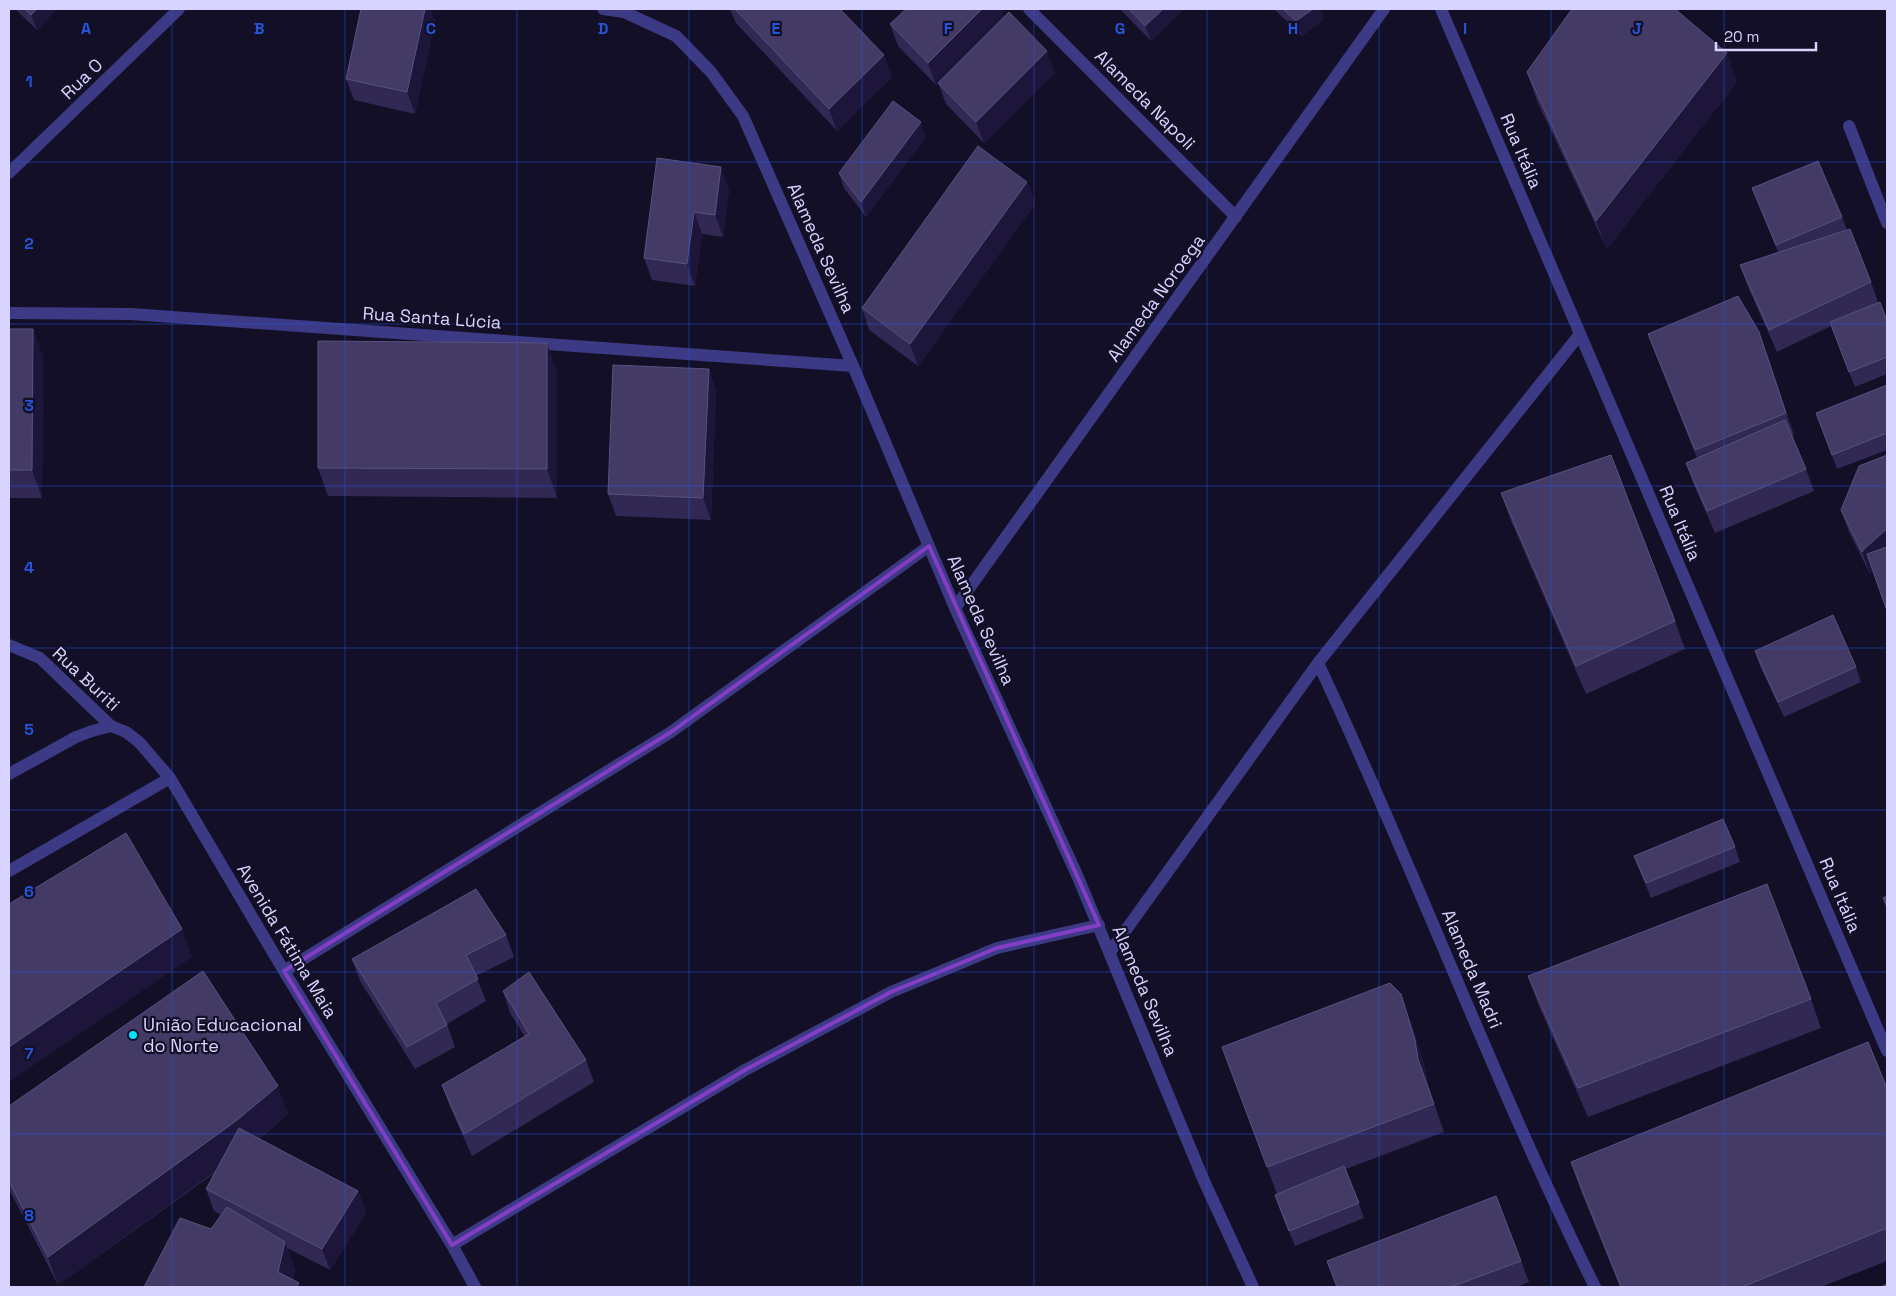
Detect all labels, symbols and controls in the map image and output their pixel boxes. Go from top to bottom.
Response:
text: A [81,18,91,39]
text: B [254,18,264,39]
text: C [426,18,436,39]
text: D [598,18,608,39]
text: E [772,18,781,39]
text: F [944,18,953,39]
text: G [1115,18,1125,39]
text: H [1288,18,1298,39]
text: I [1463,18,1467,39]
text: J [1632,18,1642,39]
scale bar [1716,20,1816,52]
text: 20 m [1724,27,1759,46]
street label: Alameda Napoli [1090,45,1200,155]
street label: Rua O [56,53,107,104]
text: 1 [25,71,33,92]
street label: Rua Itália [1495,110,1548,192]
street label: Alameda Sevilha [782,179,860,316]
street label: Alameda Noroega [1102,229,1210,366]
text: 2 [24,233,34,254]
street label: Rua Santa Lúcia [362,301,502,334]
text: 3 [24,395,34,416]
street label: Rua Itália [1654,482,1707,564]
street label: Alameda Sevilha [942,551,1020,688]
text: 4 [24,557,34,578]
street label: Rua Buriti [48,642,125,716]
text: 5 [24,719,34,740]
street label: Rua Itália [1814,854,1867,936]
street label: Avenida Fátima Maia [232,859,343,1022]
text: 6 [24,881,34,902]
street label: Alameda Madri [1437,906,1508,1032]
street label: Alameda Sevilha [1108,922,1183,1060]
place label: União Educacional do Norte [143,1013,302,1057]
marker: União Educacional do Norte [127,1029,139,1041]
text: 7 [25,1043,34,1064]
text: 8 [24,1205,34,1226]

